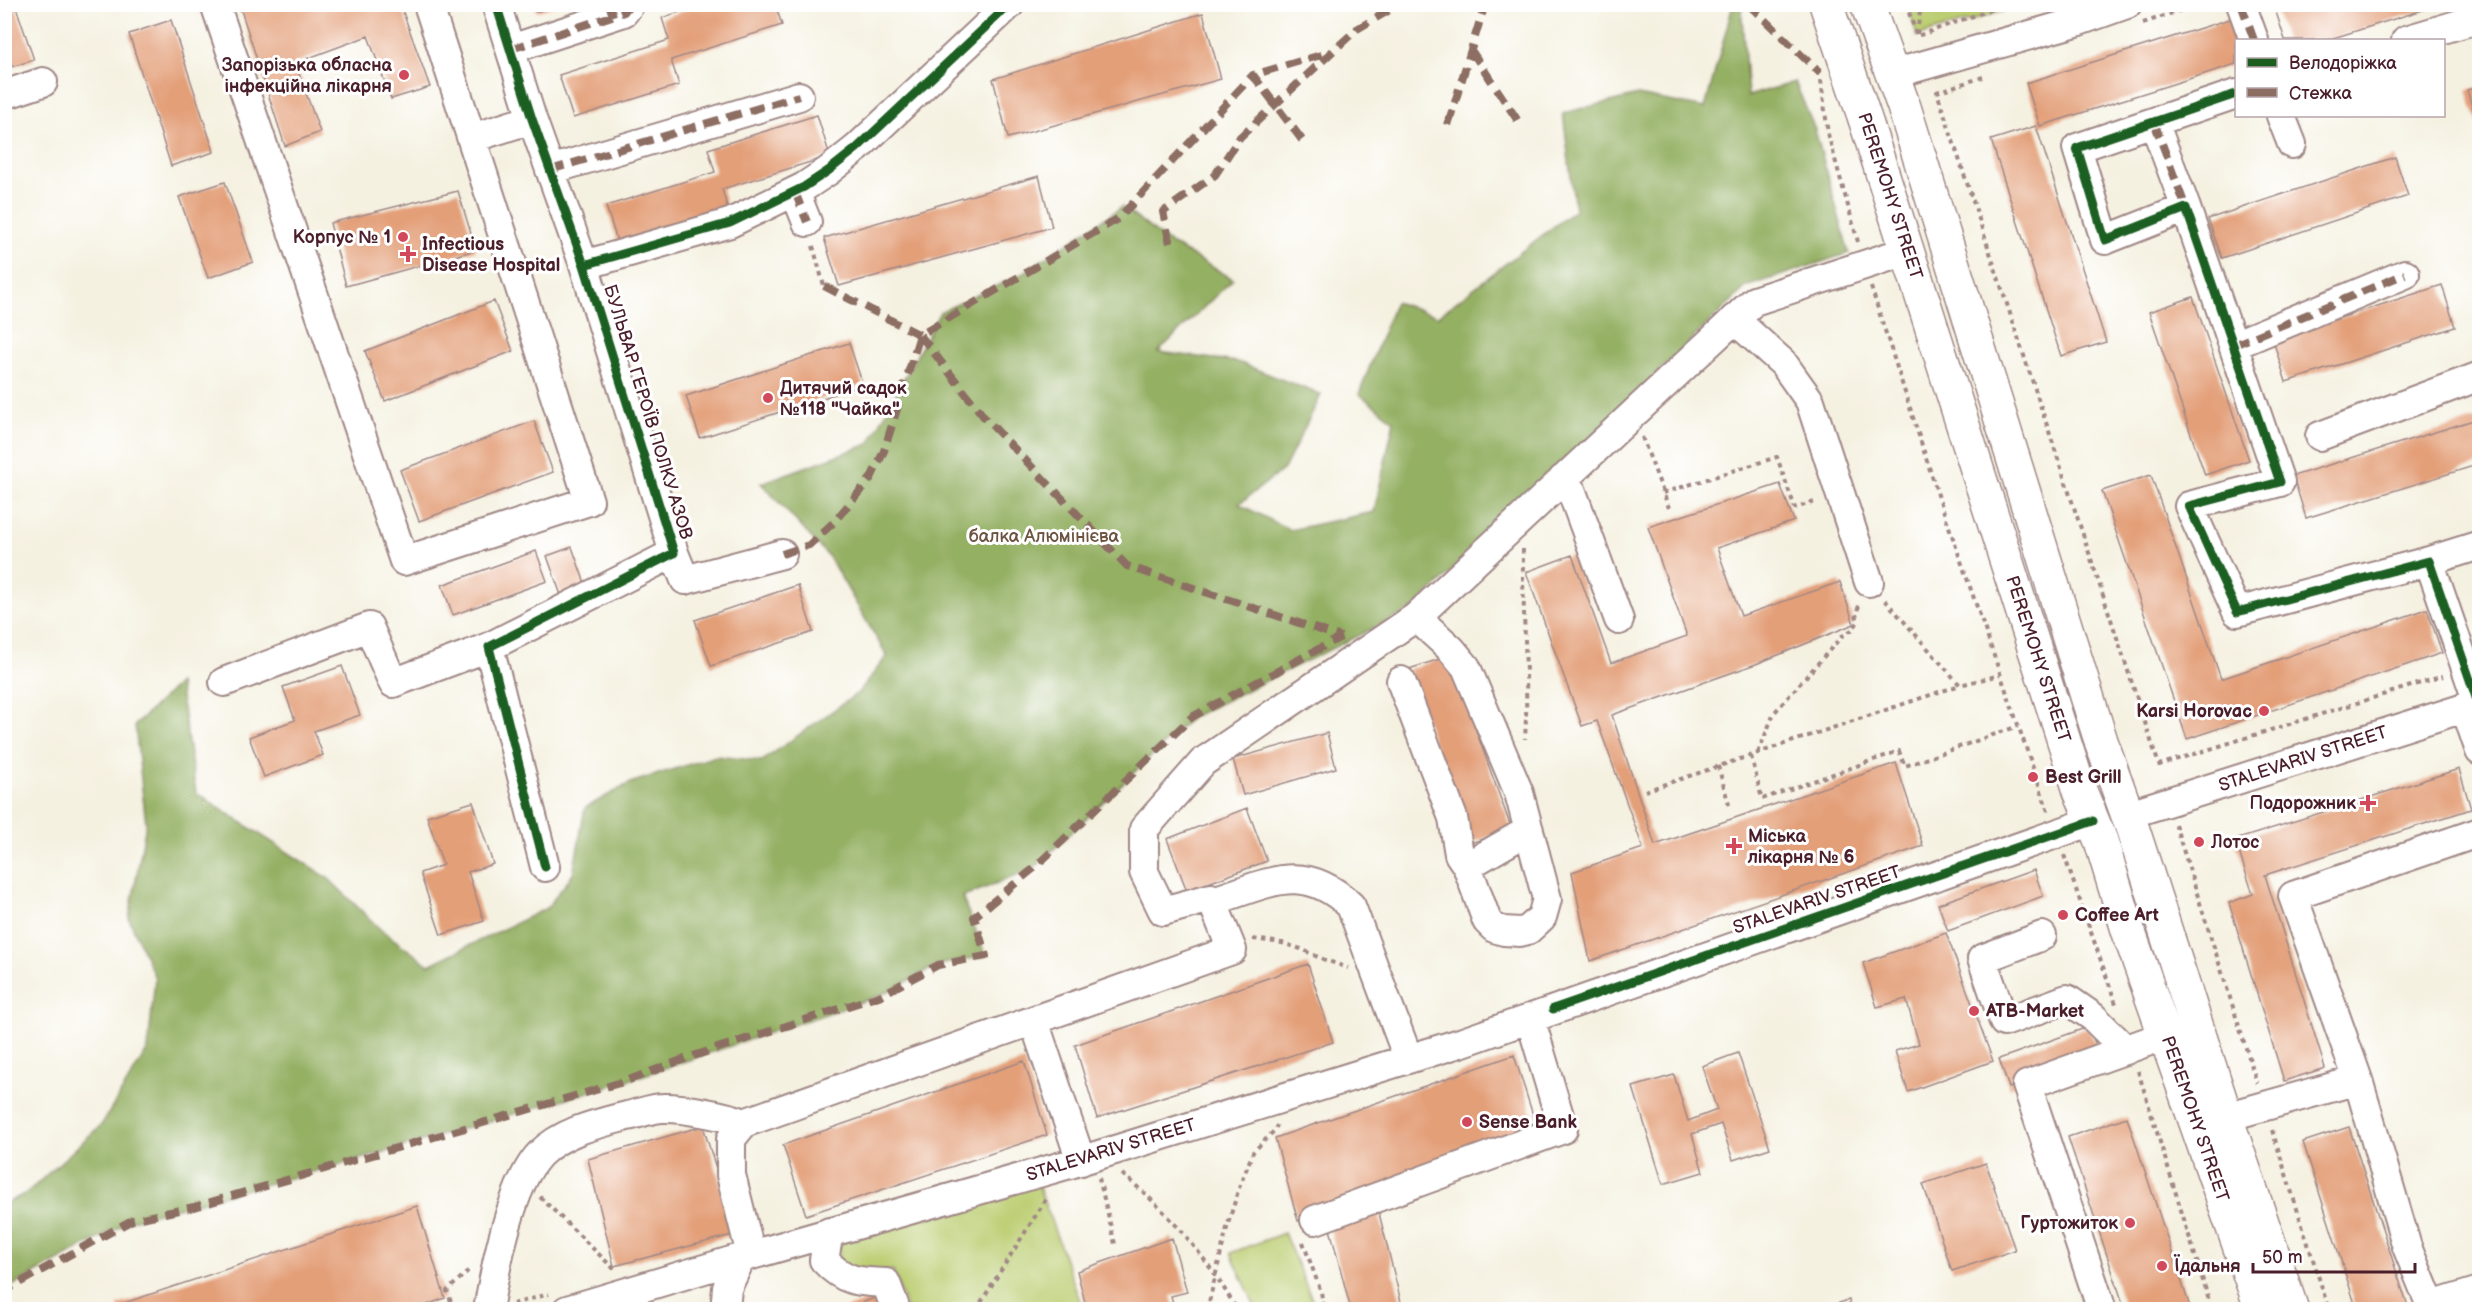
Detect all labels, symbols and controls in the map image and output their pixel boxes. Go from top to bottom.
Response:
legend [2235,39,2445,117]
text: Велодоріжка [2289,53,2397,74]
place label: Запорізька обласна інфекційна лікарня [221,55,393,97]
marker: Запорізька обласна інфекційна лікарня [397,68,411,82]
text: Стежка [2289,83,2352,104]
street label: PEREMOHY STREET [1853,110,1927,282]
place label: Корпус № 1 [293,227,391,248]
marker: Корпус № 1 [396,230,410,244]
place label: Infectious Disease Hospital [422,234,560,276]
marker: Infectious Disease Hospital [399,245,417,263]
street label: БУЛЬВАР ГЕРОЇВ ПОЛКУ АЗОВ [599,282,698,542]
place label: Дитячий садок №118 "Чайка" [780,378,907,420]
marker: Дитячий садок №118 "Чайка" [761,391,775,405]
park label: балка Алюмінієва [969,526,1120,547]
street label: PEREMOHY STREET [2001,573,2075,745]
place label: Karsi Horovac [2136,701,2252,722]
marker: Karsi Horovac [2257,704,2271,718]
street label: STALEVARIV STREET [2216,722,2390,796]
place label: Best Grill [2045,767,2122,788]
marker: Best Grill [2026,770,2040,784]
place label: Подорожник [2250,793,2356,814]
marker: Подорожник [2361,796,2375,810]
place label: Мiська лiкарня № 6 [1747,826,1855,868]
place label: Лотос [2210,832,2259,853]
marker: Лотос [2192,835,2206,849]
marker: Мiська лiкарня № 6 [1725,837,1743,855]
street label: STALEVARIV STREET [1730,861,1904,939]
place label: Coffee Art [2075,905,2159,926]
marker: Coffee Art [2056,908,2070,922]
place label: ATB-Market [1985,1001,2084,1022]
marker: ATB-Market [1967,1004,1981,1018]
street label: PEREMOHY STREET [2157,1033,2233,1205]
place label: Sense Bank [1479,1112,1577,1133]
street label: STALEVARIV STREET [1024,1114,1198,1186]
marker: Sense Bank [1460,1115,1474,1129]
place label: Гуртожиток [2020,1213,2118,1234]
marker: Гуртожиток [2123,1216,2137,1230]
scale bar [2253,1236,2415,1274]
text: 50 m [2262,1247,2303,1268]
place label: Їдальня [2173,1254,2241,1277]
marker: Їдальня [2155,1259,2169,1273]

